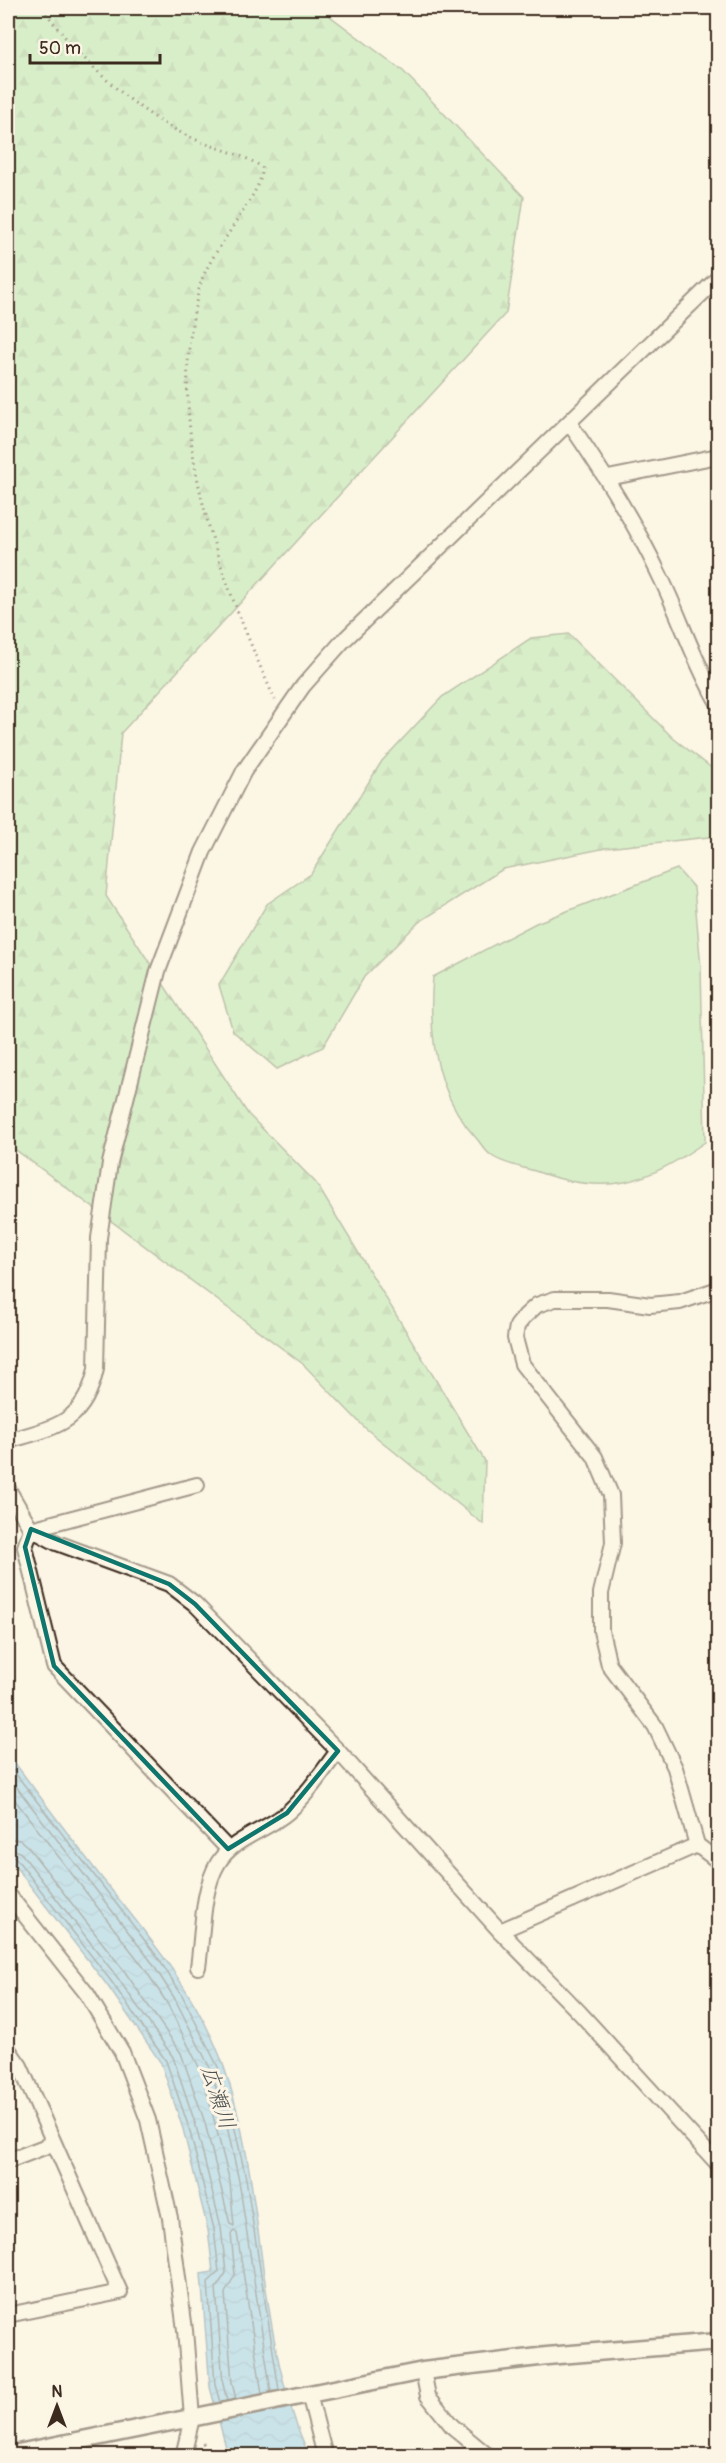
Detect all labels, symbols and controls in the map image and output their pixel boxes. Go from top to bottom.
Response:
scale bar [30,27,160,65]
text: 50 m [39,37,81,60]
water label: 広瀬川 [195,2062,242,2133]
north arrow [27,2376,87,2436]
text: N [52,2382,63,2402]

